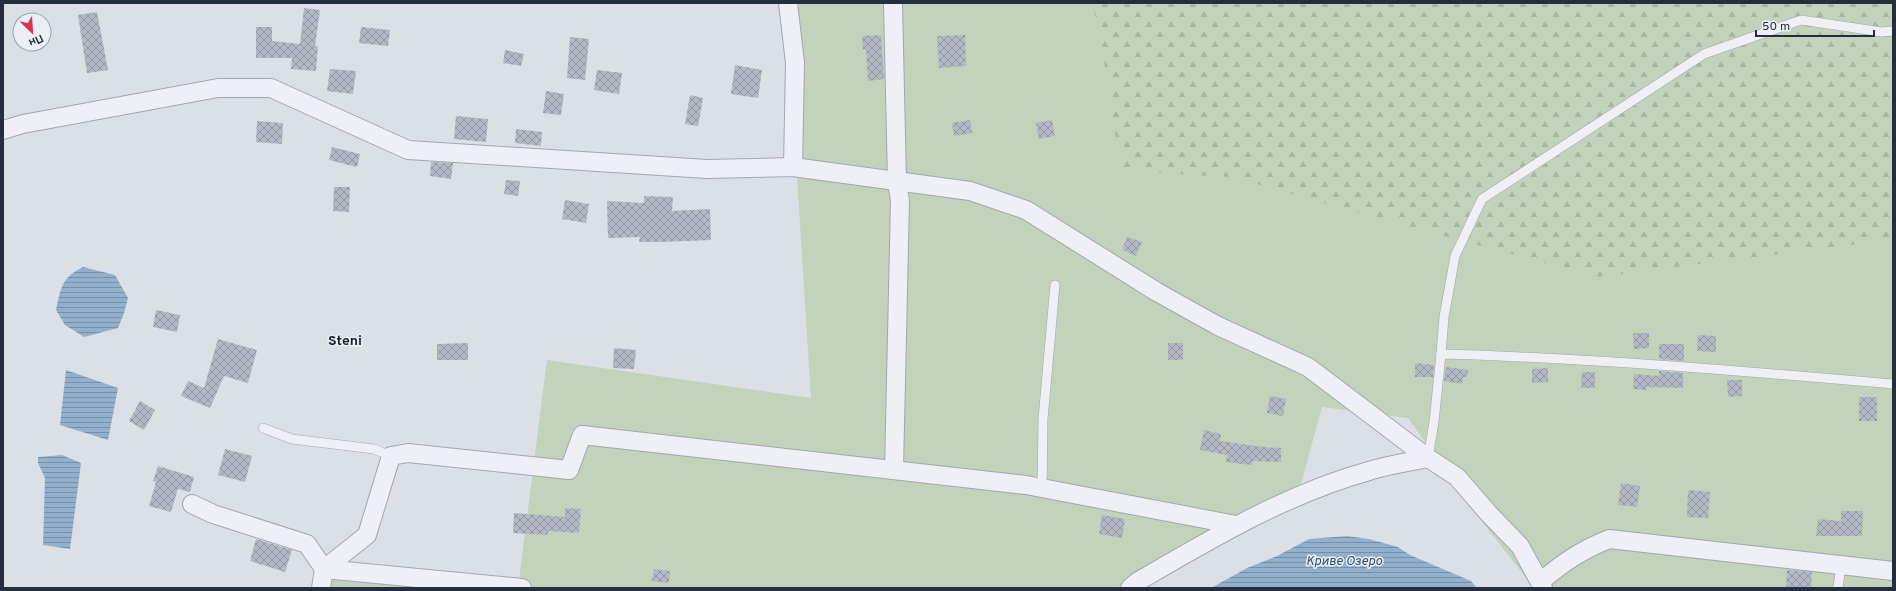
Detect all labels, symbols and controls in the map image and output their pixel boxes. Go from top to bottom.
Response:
north arrow [12,12,52,52]
scale bar [1756,12,1874,38]
text: 50 m [1762,19,1790,35]
text: Пн [26,31,45,50]
district label: Steni [328,333,362,350]
water label: Криве Озеро [1306,554,1382,570]

